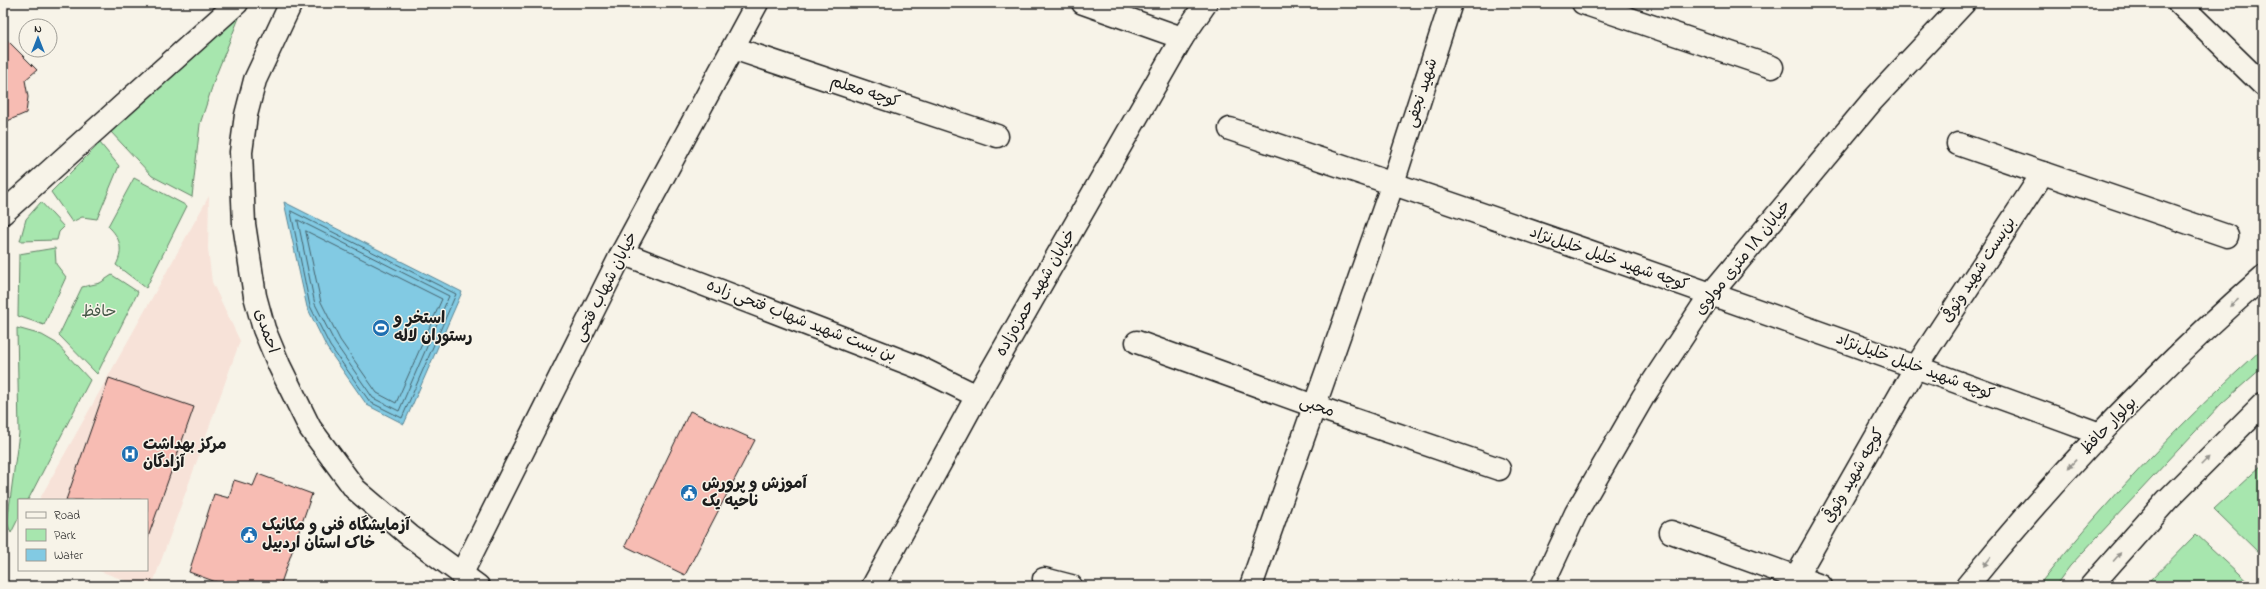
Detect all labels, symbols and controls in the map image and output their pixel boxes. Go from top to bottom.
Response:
north arrow [18,18,58,58]
text: N [34,21,42,37]
street label: شهید نجفی [1399,55,1445,131]
street label: کوچه معلم [827,70,903,115]
street label: خیابان ۱۸ متری مولوی [1689,195,1797,321]
street label: بن‌بست شهید وثوقی [1936,212,2022,328]
street label: کوچه شهید خلیل خلیل‌نژاد [1526,220,1692,298]
street label: خیابان شهید حمزه‌زاده [990,225,1082,361]
street label: خیابان شهاب فتحی [568,228,644,346]
street label: بن بست شهید شهاب فتحی زاده [703,274,899,368]
one-way arrow [2228,298,2239,307]
park label: حافظ [81,300,117,324]
street label: احمدی [247,305,285,357]
place label: استخر و رستوران لاله [393,307,472,349]
sports icon: استخر و رستوران لاله [371,318,391,338]
street label: کوچه شهید خلیل خلیل‌نژاد [1832,327,1998,407]
street label: محبی [1296,390,1338,424]
street label: بولوار حافظ [2075,392,2143,460]
street label: کوچه شهید وثوقی [1817,424,1891,528]
place label: مرکز بهداشت آزادگان [143,433,227,475]
hospital icon: مرکز بهداشت آزادگان [120,444,140,464]
one-way arrow [2200,456,2210,466]
one-way arrow [2068,459,2077,469]
place label: آموزش و پرورش ناحیه یک [702,472,808,514]
public building icon: آموزش و پرورش ناحیه یک [679,483,699,503]
legend [18,499,148,571]
text: Road [54,507,80,525]
place label: آزمایشگاه فنی و مکانیک خاک استان اردبیل [262,514,410,556]
public building icon: آزمایشگاه فنی و مکانیک خاک استان اردبیل [239,525,259,545]
text: Park [54,527,76,545]
text: Water [54,547,83,565]
one-way arrow [2112,552,2121,561]
one-way arrow [1983,556,1992,567]

